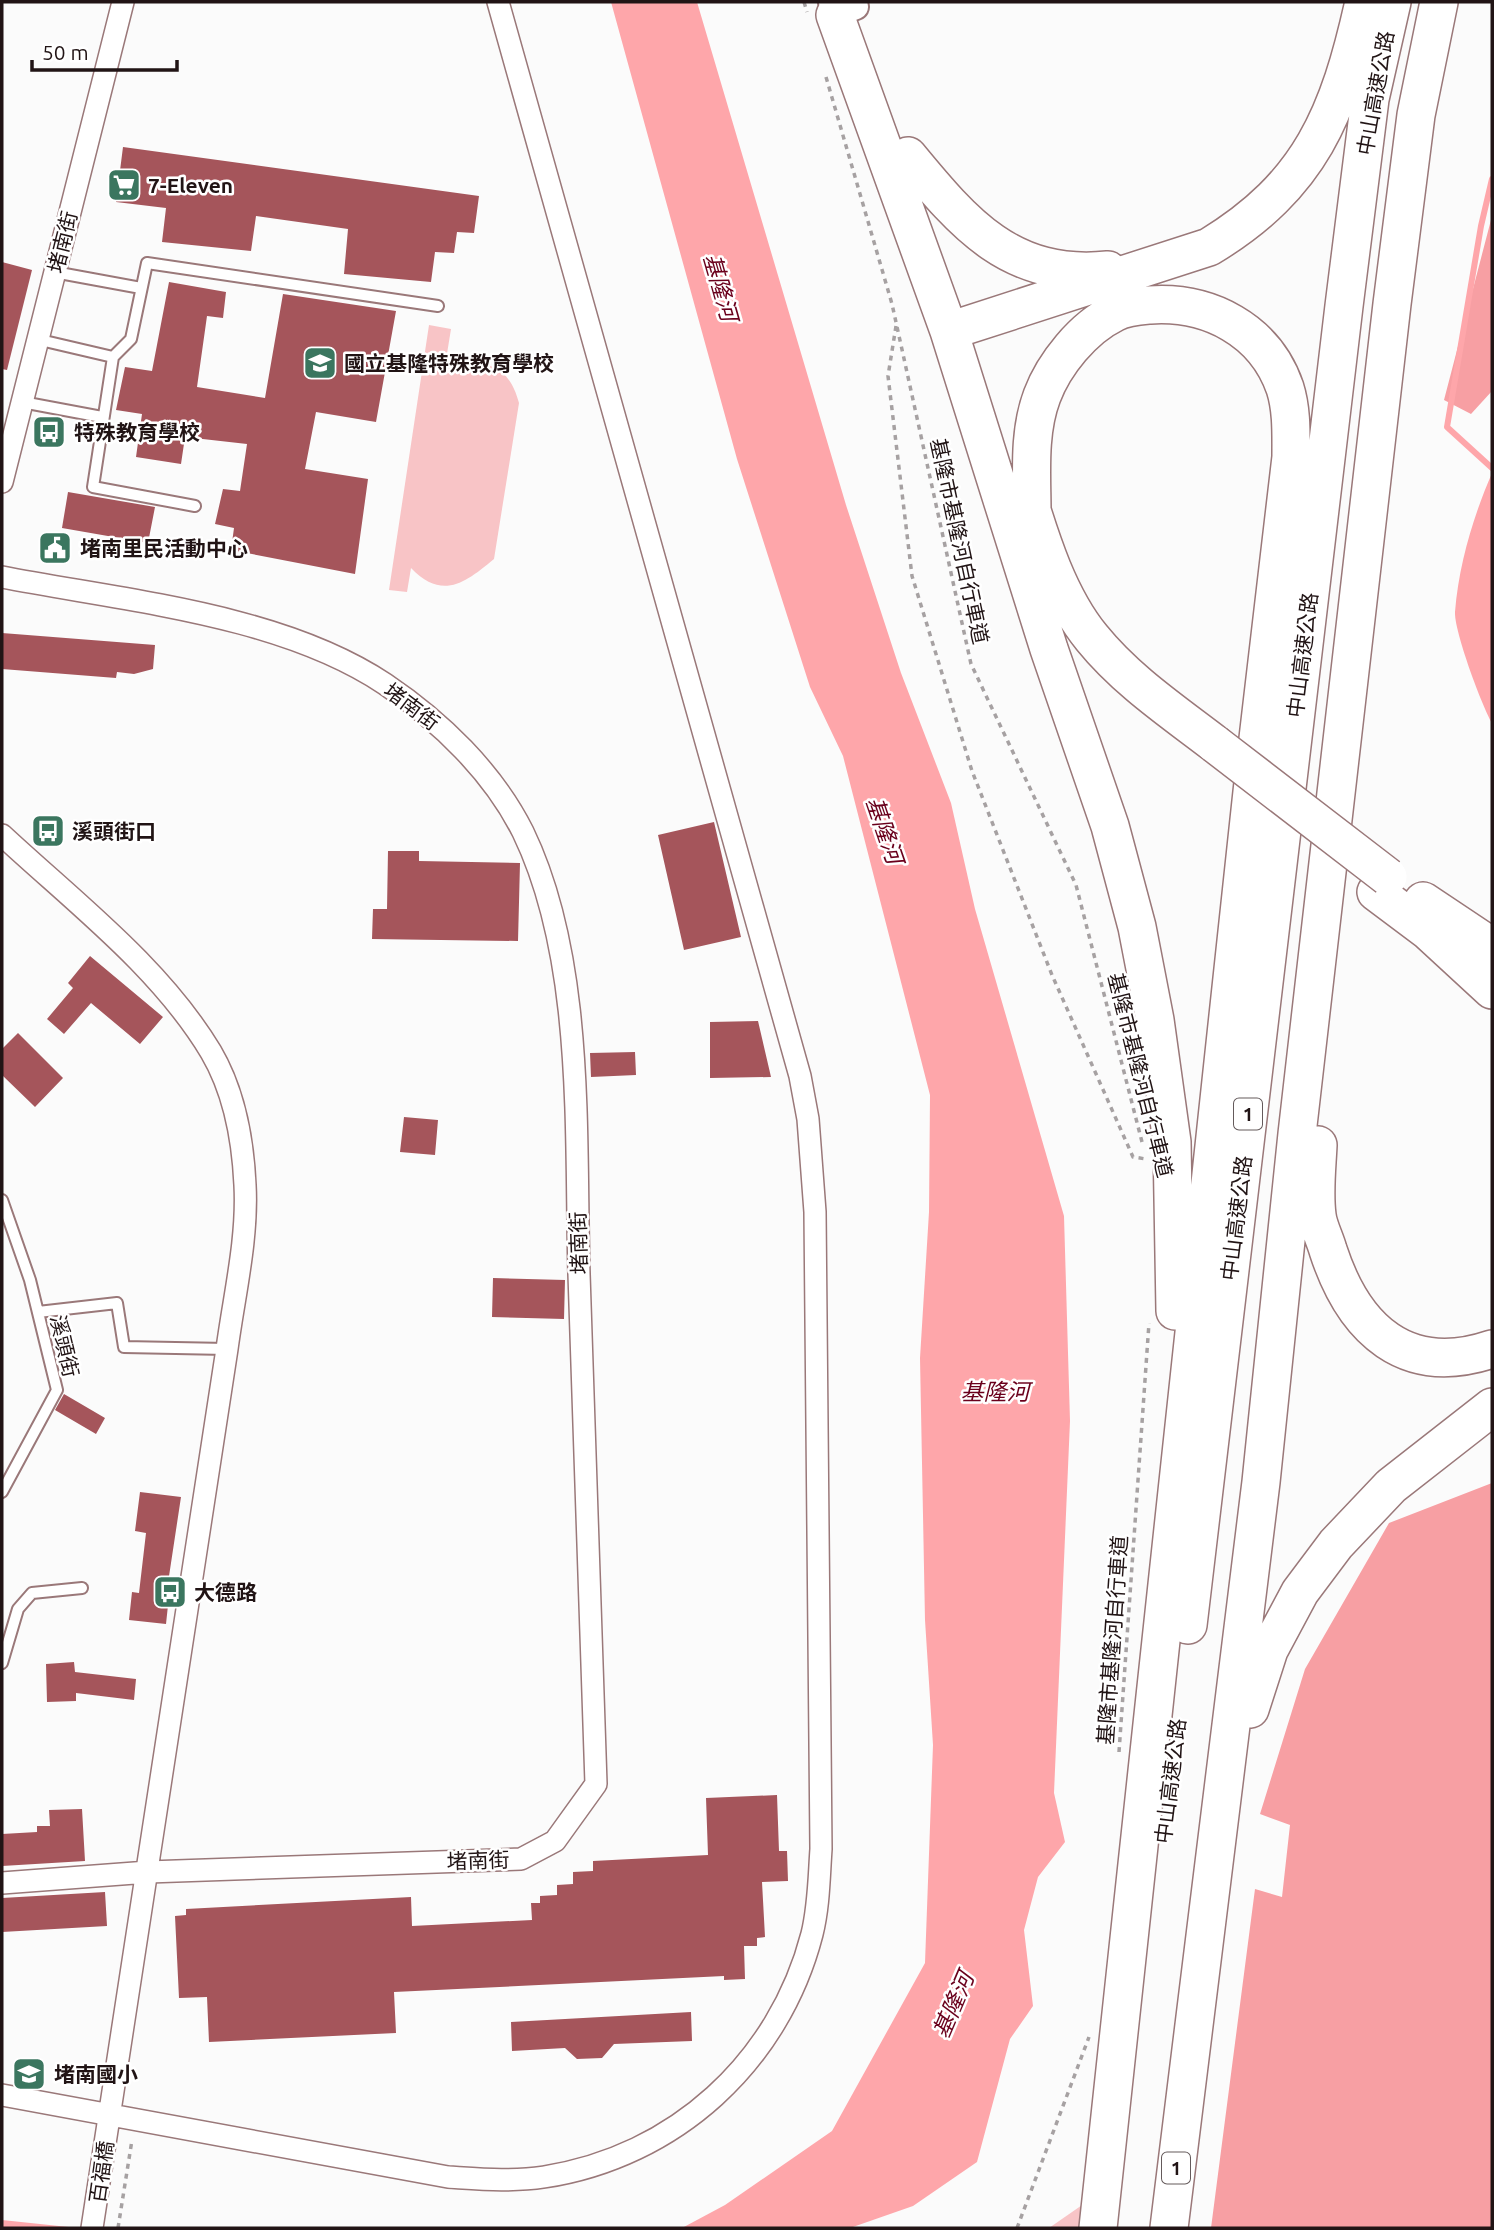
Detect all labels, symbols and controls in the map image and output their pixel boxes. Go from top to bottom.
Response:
scale bar [32,28,177,72]
street label: 中山高速公路 [1352,29,1398,157]
text: 50 m [42,40,89,64]
supermarket icon: 7-Eleven [105,166,143,204]
place label: 7-Eleven [148,173,233,197]
street label: 堵南街 [43,209,81,275]
water label: 基隆河 [699,250,744,327]
school or university icon: 國立基隆特殊教育學校 [301,344,339,382]
place label: 國立基隆特殊教育學校 [344,351,554,375]
bus stop icon: 特殊教育學校 [30,413,68,451]
place label: 特殊教育學校 [74,420,200,444]
street label: 基隆市基隆河自行車道 [926,436,994,646]
public building icon: 堵南里民活動中心 [36,529,74,567]
place label: 堵南里民活動中心 [80,536,248,560]
street label: 中山高速公路 [1282,591,1322,719]
street label: 堵南街 [380,677,444,735]
water label: 基隆河 [862,793,909,870]
bus stop icon: 溪頭街口 [29,812,67,850]
place label: 溪頭街口 [72,819,156,843]
street label: 基隆市基隆河自行車道 [1104,970,1178,1180]
road number: 1 [1234,1098,1262,1130]
street label: 中山高速公路 [1216,1154,1256,1282]
street label: 堵南街 [565,1211,591,1275]
street label: 溪頭街 [46,1313,84,1379]
water label: 基隆河 [961,1379,1034,1404]
street label: 基隆市基隆河自行車道 [1093,1534,1131,1746]
bus stop icon: 大德路 [151,1573,189,1611]
place label: 大德路 [194,1580,257,1604]
street label: 中山高速公路 [1150,1717,1190,1845]
street label: 堵南街 [446,1847,510,1873]
water label: 基隆河 [928,1965,980,2042]
school or university icon: 堵南國小 [10,2055,48,2093]
place label: 堵南國小 [54,2062,138,2086]
street label: 百福橋 [85,2139,117,2205]
road number: 1 [1162,2152,1190,2184]

